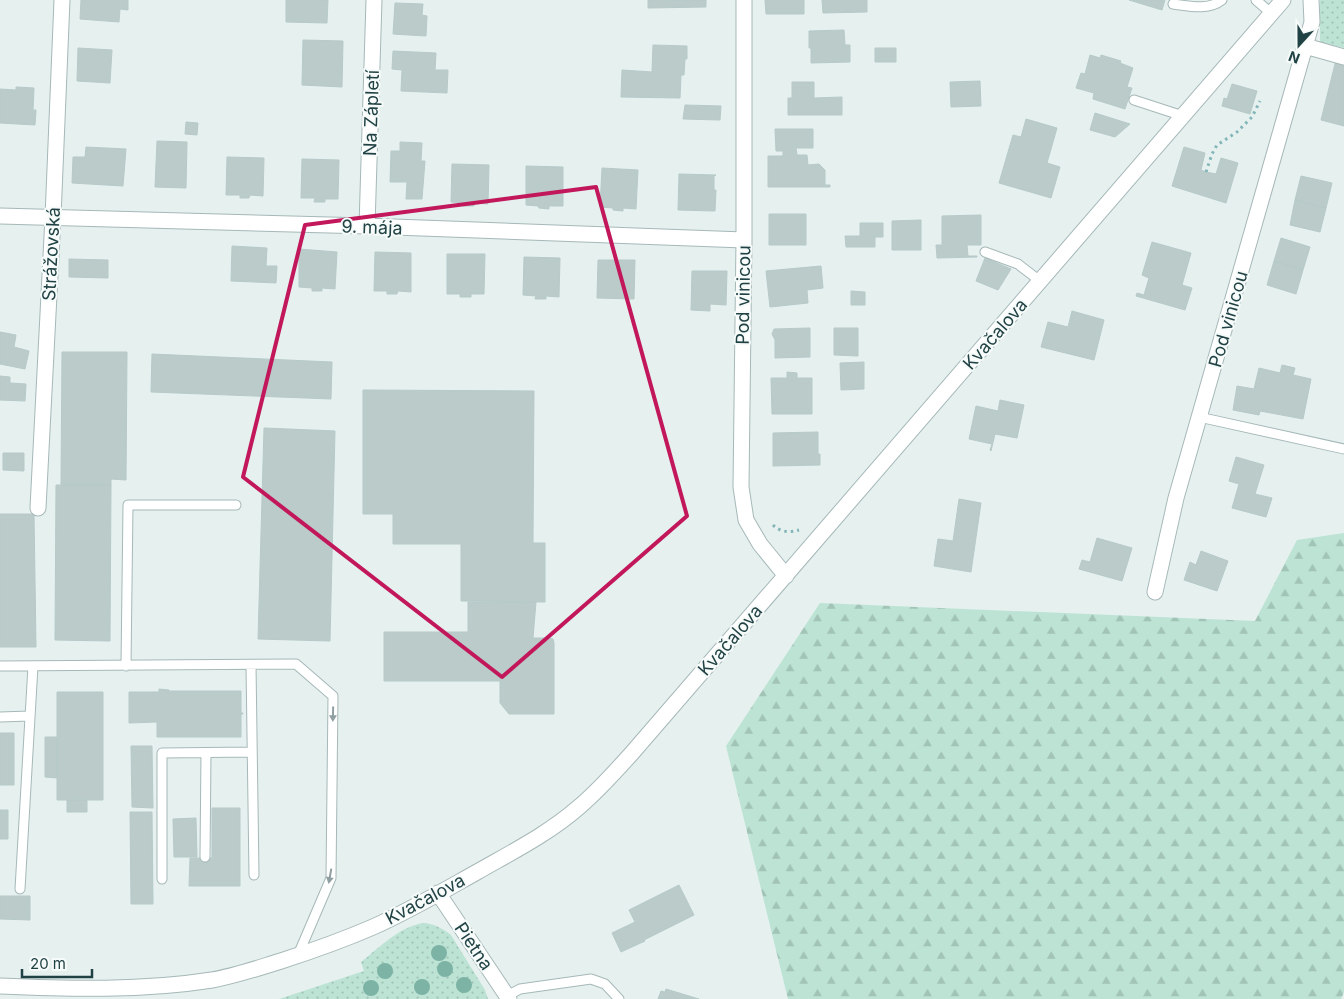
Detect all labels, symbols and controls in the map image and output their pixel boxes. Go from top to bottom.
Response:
north arrow [1274,20,1324,70]
text: N [1286,48,1302,67]
street label: Na Zápletí [359,69,383,156]
street label: Strážovská [38,206,64,302]
street label: 9. mája [341,215,403,239]
street label: Pod vinicou [732,245,754,345]
street label: Pod vinicou [1204,268,1252,370]
street label: Kvačalova [959,294,1031,374]
street label: Kvačalova [694,600,766,680]
one-way arrow [329,706,337,722]
one-way arrow [325,869,333,885]
street label: Kvačalova [382,869,468,929]
street label: Pietna [450,918,498,974]
scale bar [22,946,92,978]
text: 20 m [30,954,66,973]

